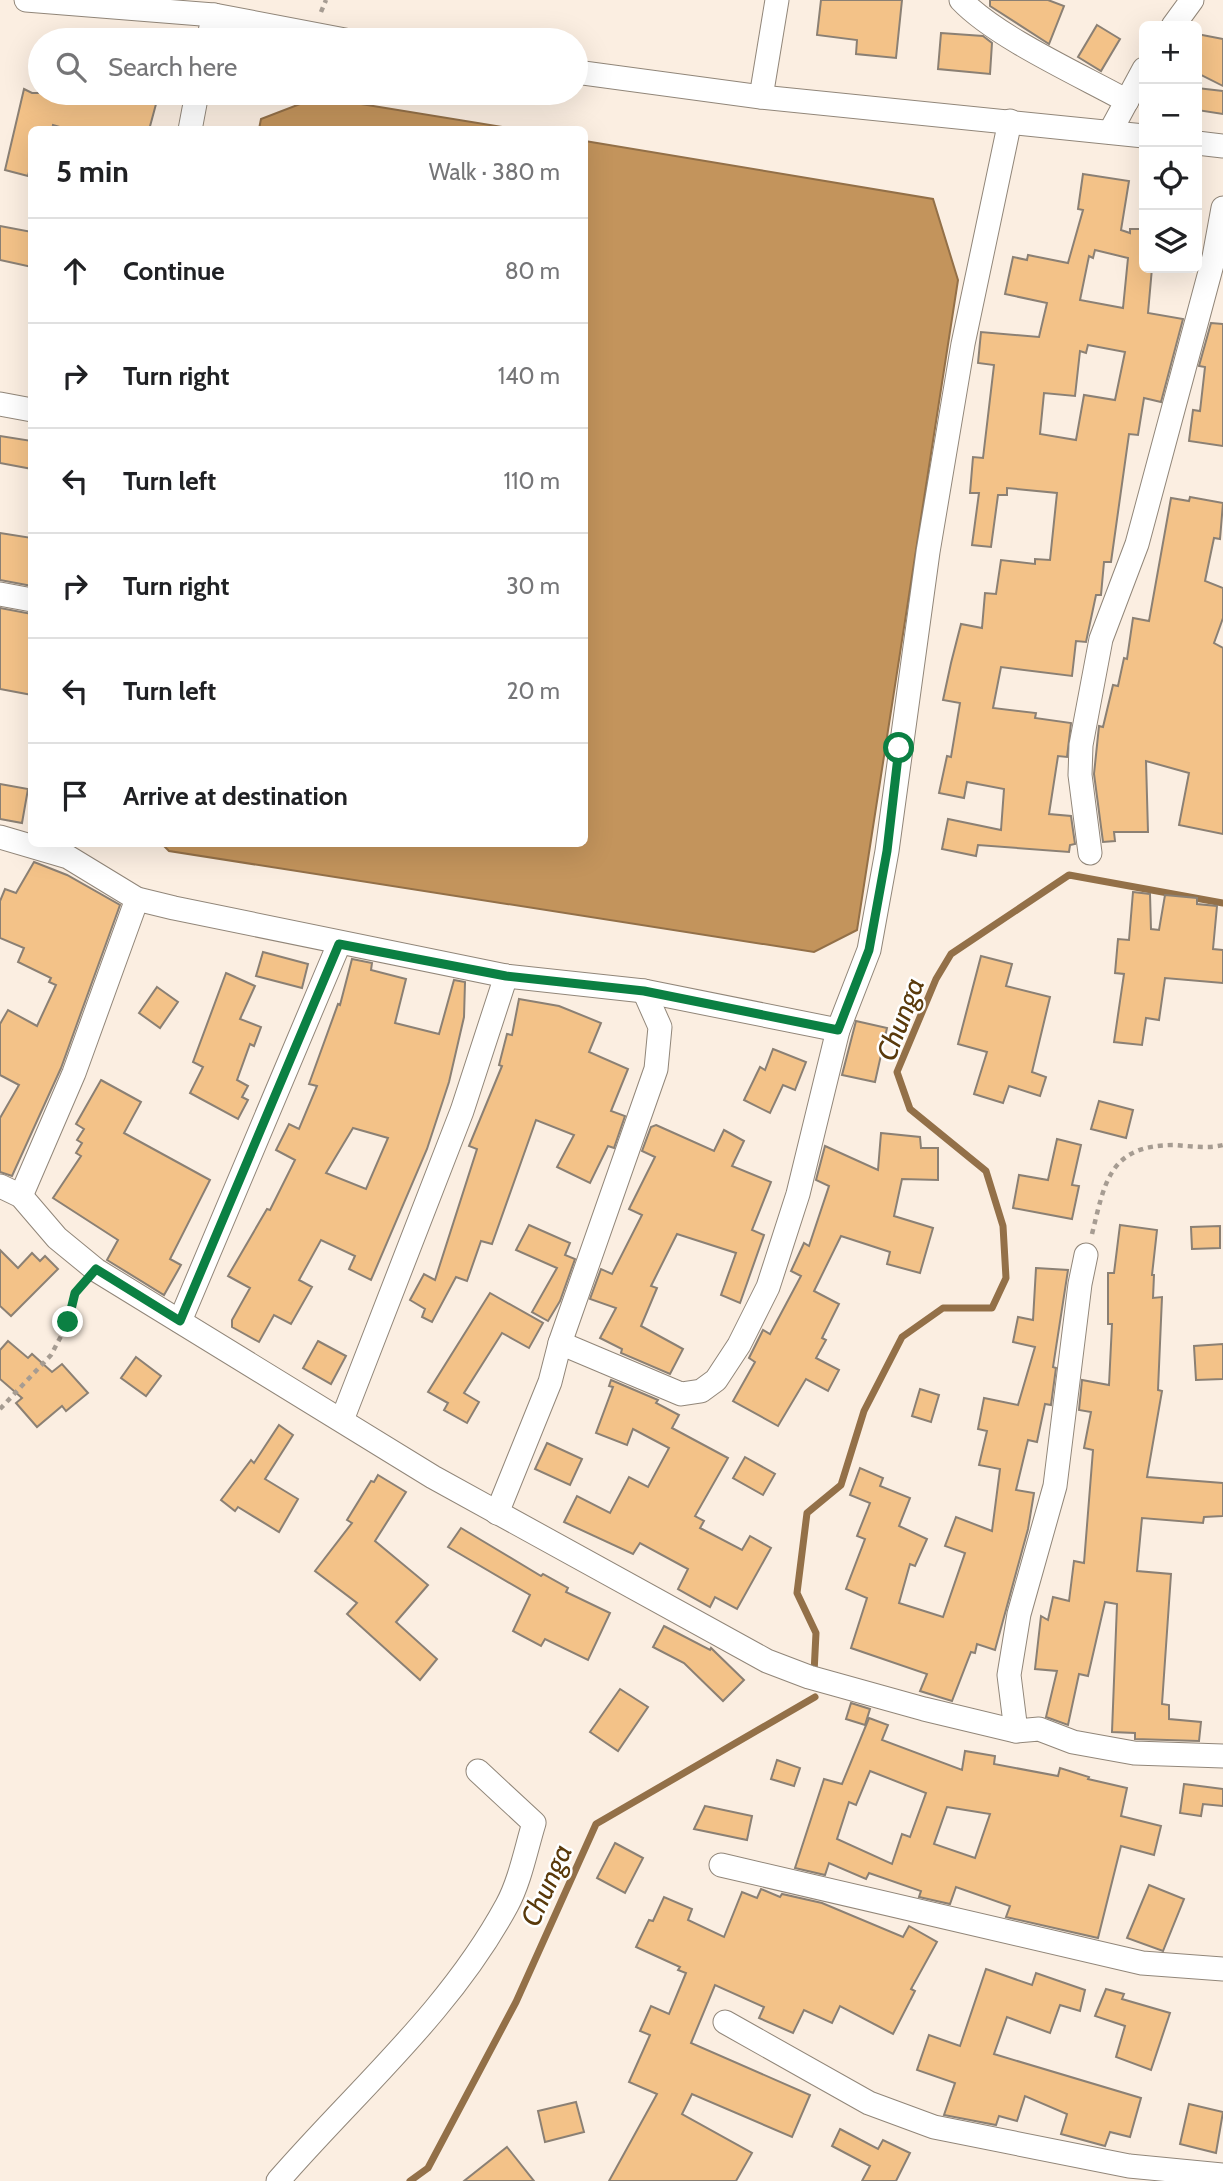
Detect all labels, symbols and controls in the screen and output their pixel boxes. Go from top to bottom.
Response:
map controls [1139,21,1202,273]
button: + [1139,21,1202,84]
search box [28,28,588,105]
icon: search [52,48,90,86]
text: Search here [108,51,237,83]
button: − [1139,84,1202,147]
button: locate [1139,147,1202,210]
text: 5 min [56,153,129,190]
text: Walk · 380 m [429,158,560,186]
button: layers [1139,210,1202,273]
icon: ahead [56,252,94,290]
text: Continue [123,255,225,287]
text: 80 m [505,257,560,285]
icon: right [56,357,94,395]
text: Turn right [123,360,229,392]
text: 140 m [498,362,560,390]
icon: left [56,462,94,500]
text: Turn left [123,465,216,497]
text: 110 m [504,467,560,495]
icon: right [56,567,94,605]
text: Turn right [123,570,229,602]
text: 30 m [506,572,560,600]
icon: left [56,672,94,710]
text: Turn left [123,675,216,707]
text: 20 m [507,677,560,705]
route start [883,732,914,763]
icon: arrive [56,777,94,815]
text: Arrive at destination [123,780,348,812]
water label: Chunga [869,973,931,1065]
route end [52,1306,83,1337]
water label: Chunga [513,1839,579,1931]

